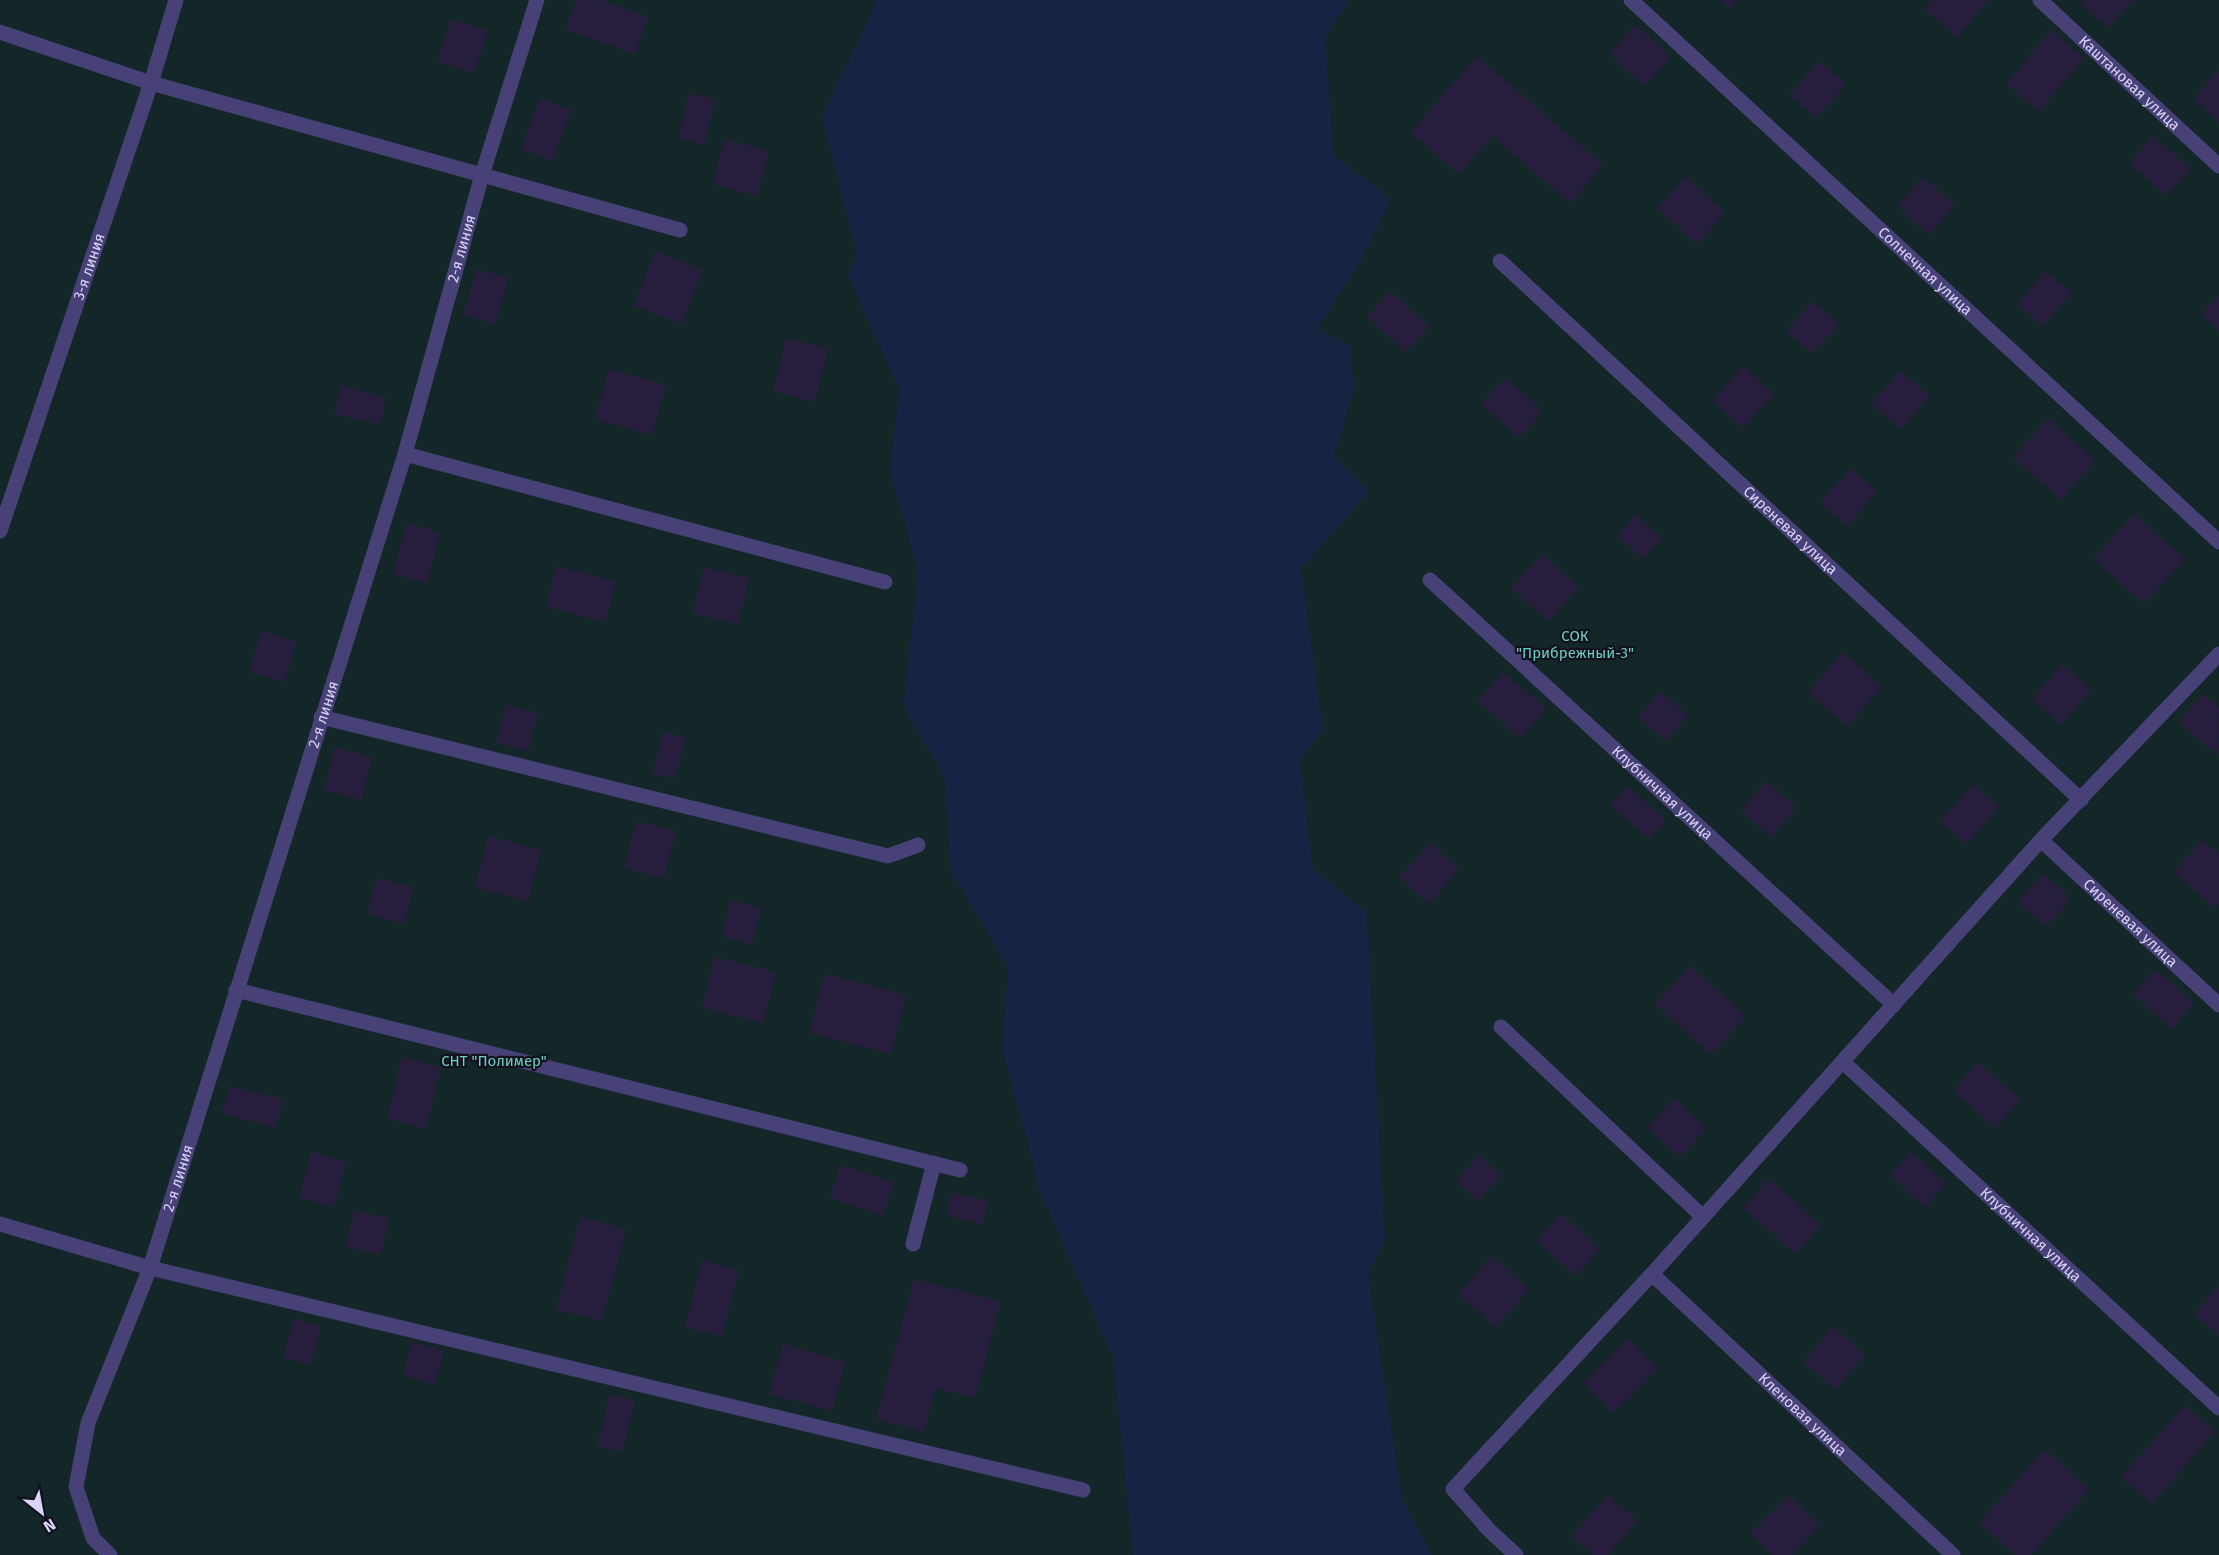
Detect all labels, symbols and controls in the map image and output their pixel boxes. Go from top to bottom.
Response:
street label: Каштановая улица [2075,32,2184,134]
street label: 2-я линия [444,213,480,284]
street label: Солнечная улица [1874,223,1976,319]
street label: 3-я линия [69,231,109,302]
street label: Сиреневая улица [1739,482,1841,578]
park label: СОК "Прибрежный-3" [1516,627,1634,662]
street label: 2-я линия [304,679,342,750]
street label: Клубничная улица [1608,742,1717,844]
street label: Сиреневая улица [2080,875,2181,971]
park label: СНТ "Полимер" [441,1052,547,1070]
street label: 2-я линия [159,1142,197,1214]
street label: Клубничная улица [1976,1184,2085,1286]
street label: Кленовая улица [1755,1369,1850,1460]
north arrow [12,1483,72,1543]
text: N [40,1515,59,1536]

